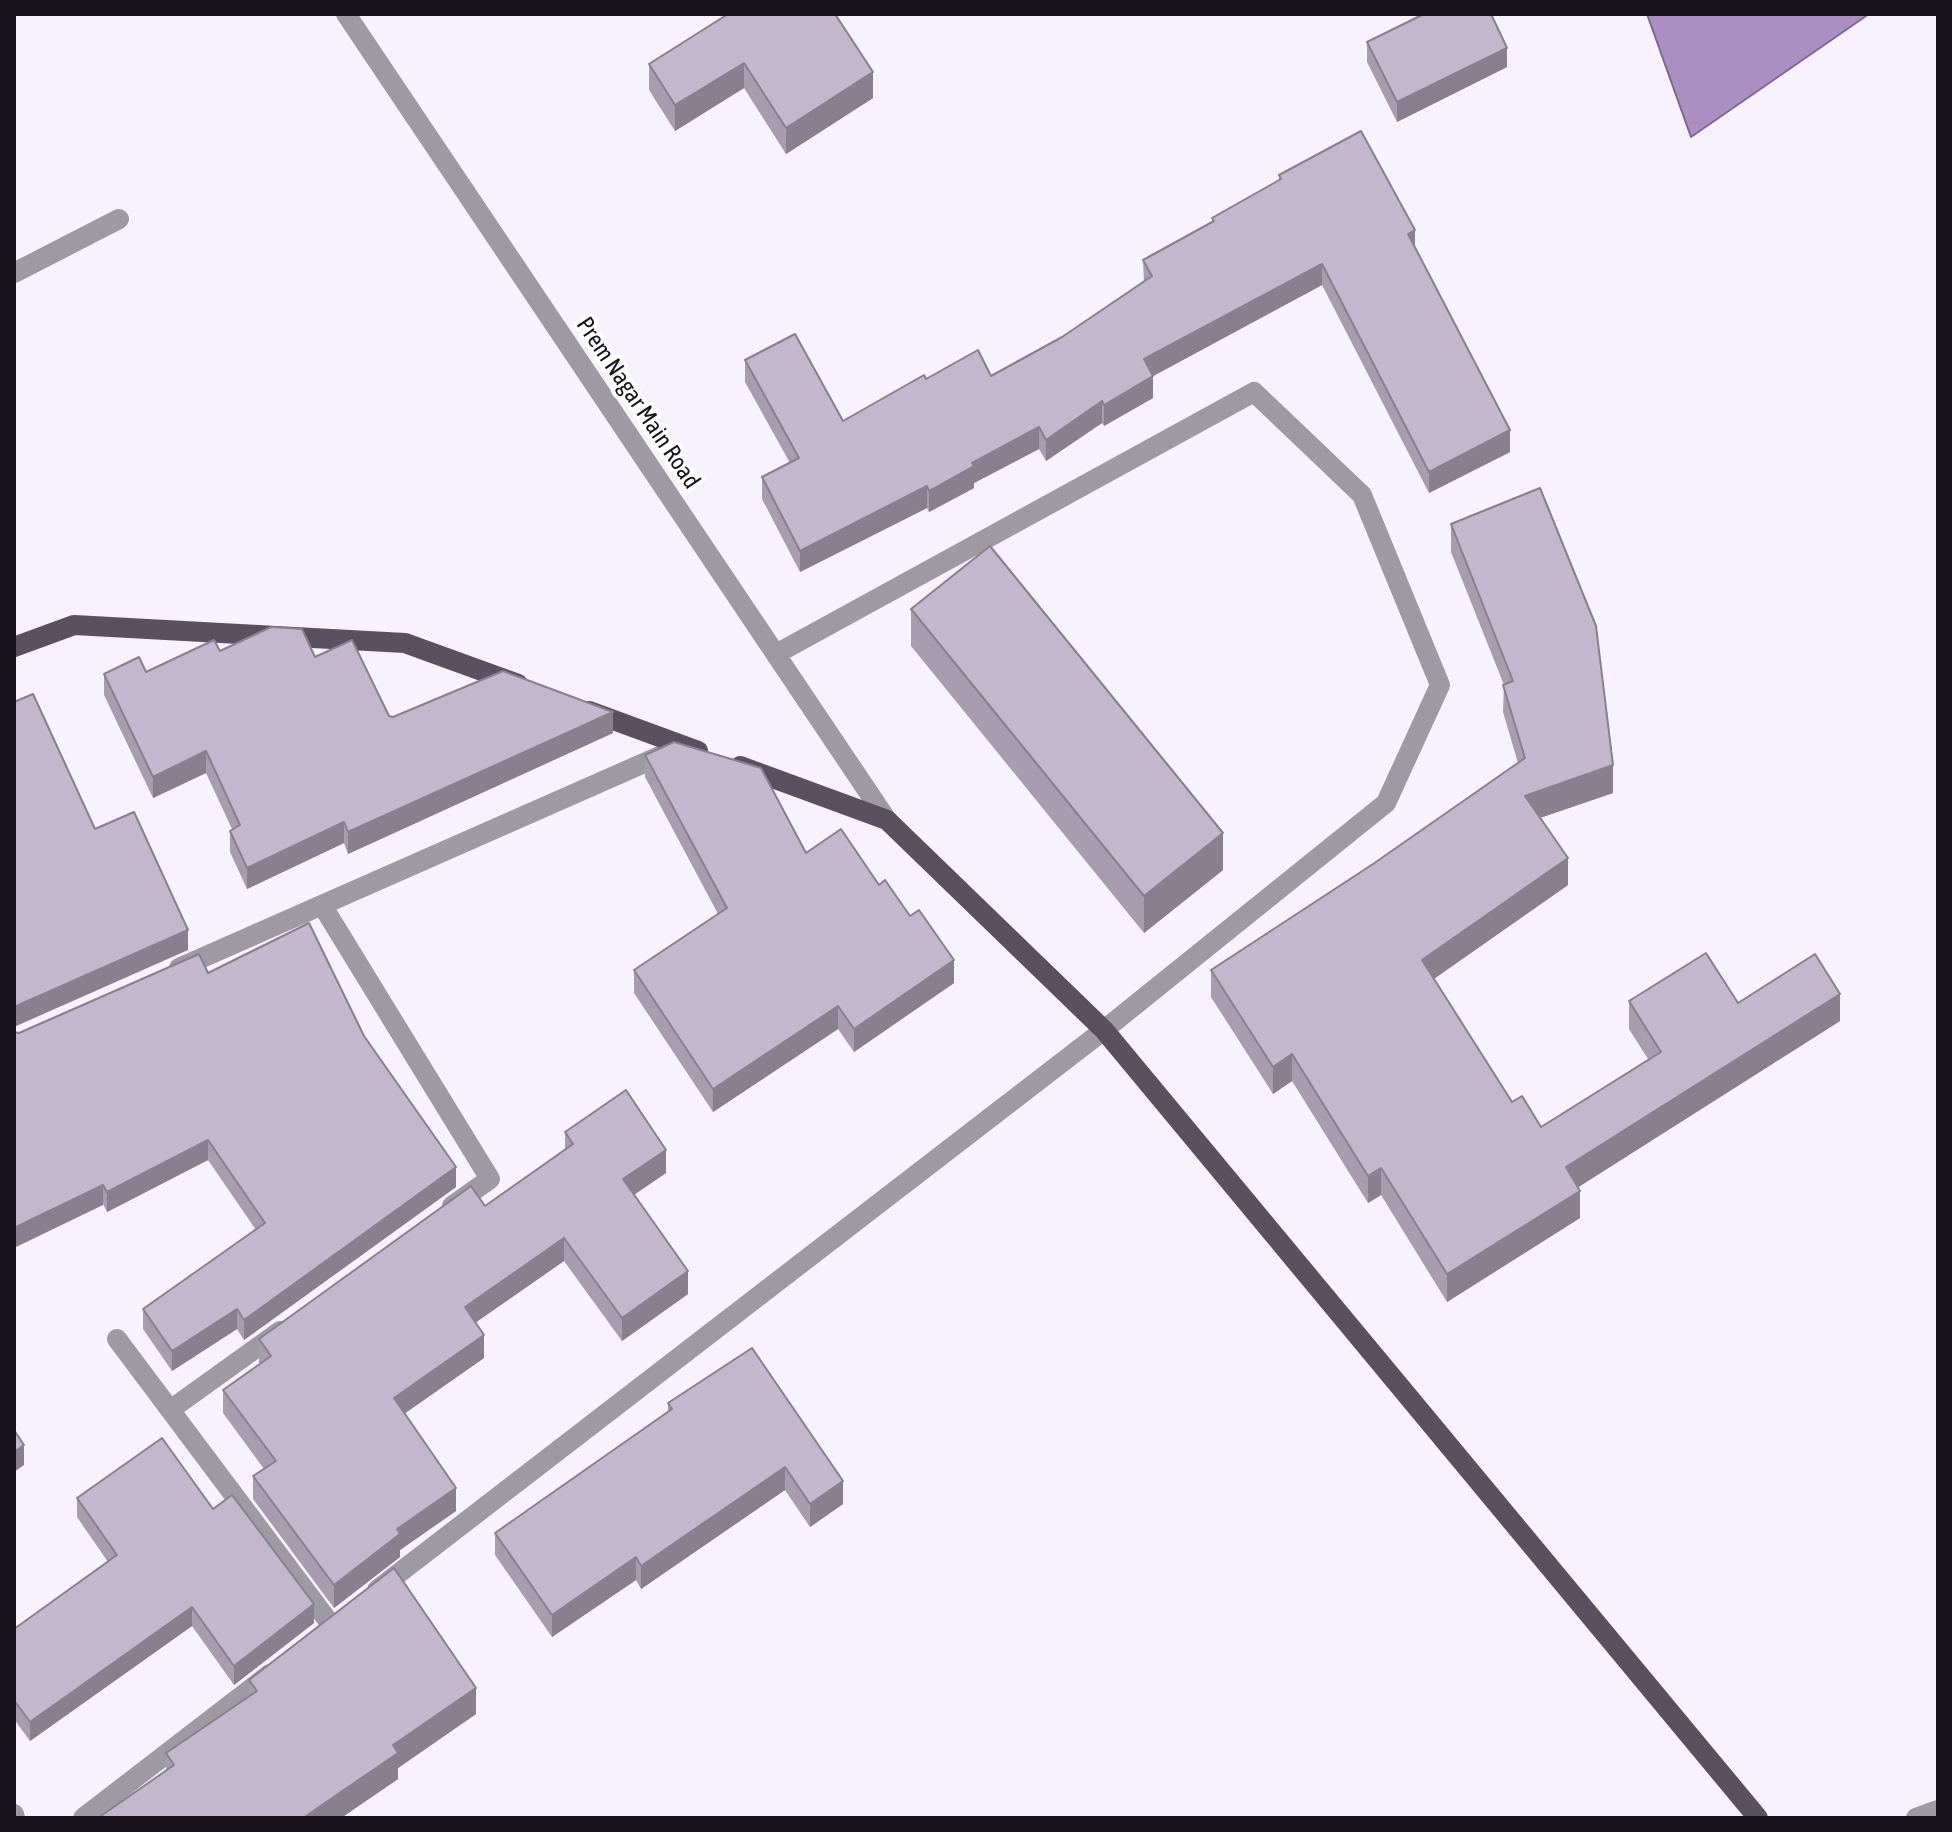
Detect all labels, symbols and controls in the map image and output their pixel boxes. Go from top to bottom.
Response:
street label: Prem Nagar Main Road [570,312,706,494]

